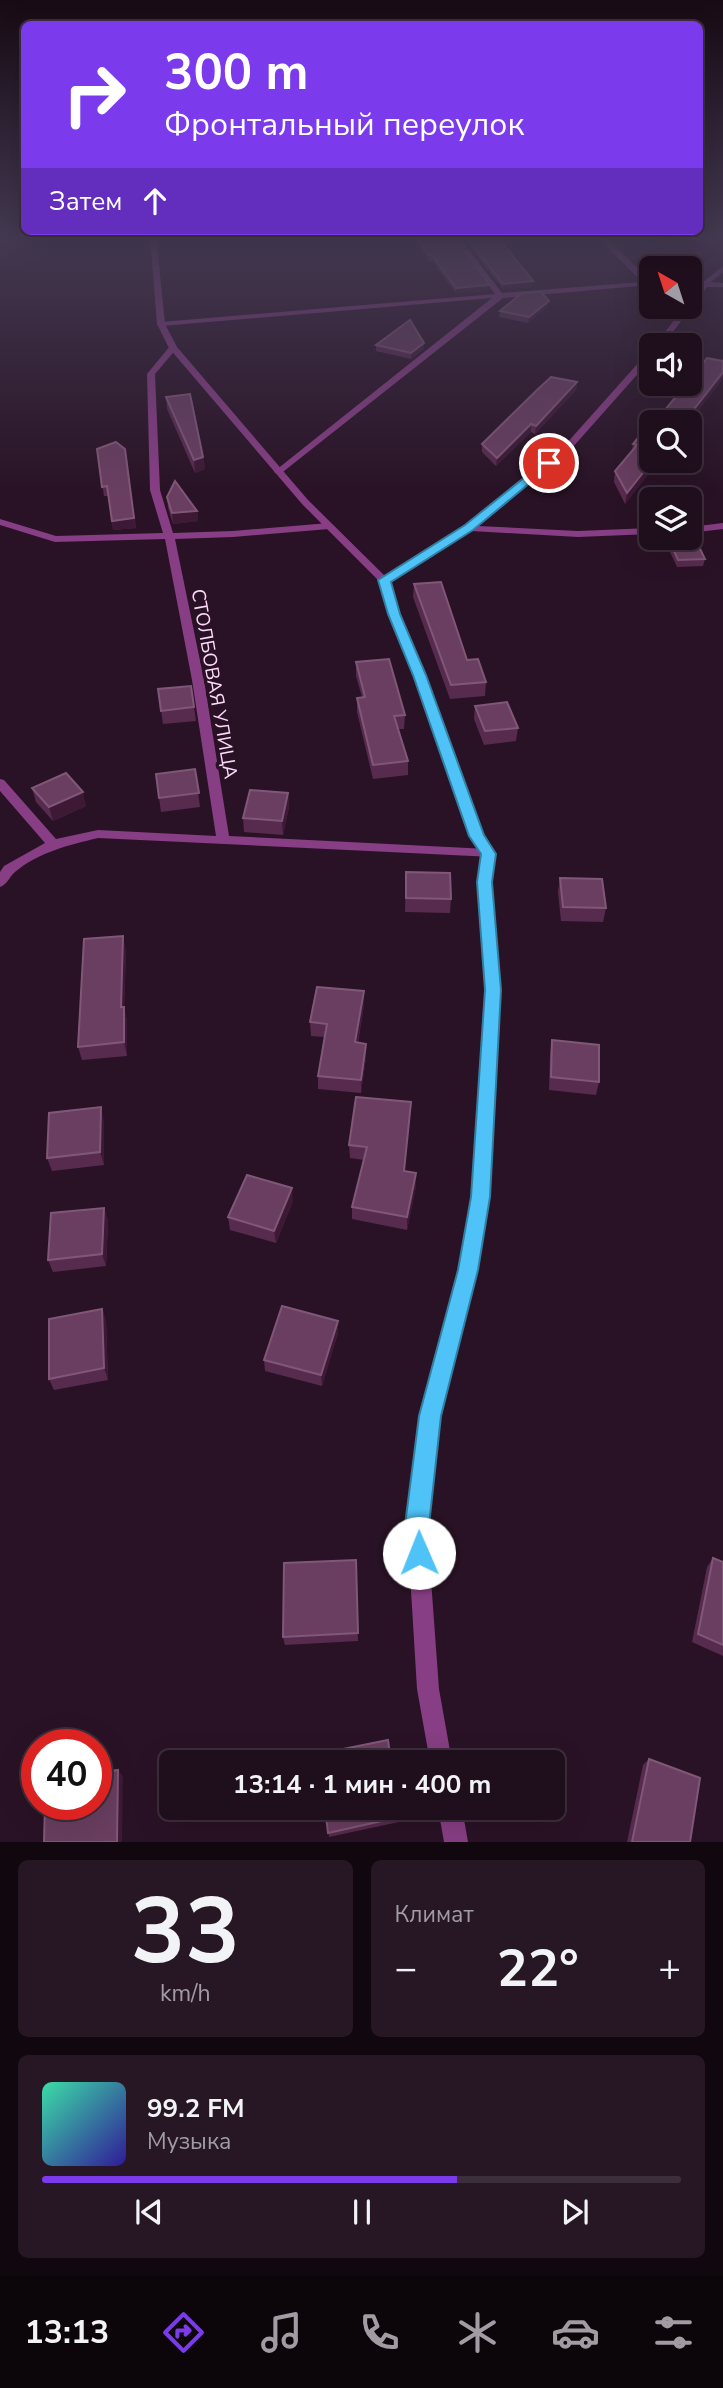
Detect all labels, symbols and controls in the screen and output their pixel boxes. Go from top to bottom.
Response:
text: 300 m [164,39,308,106]
icon: right [49,49,140,140]
text: Фронтальный переулок [164,103,524,146]
icon: ahead [136,182,174,220]
text: Затем [49,184,122,219]
north arrow [639,256,702,318]
map controls [639,256,702,550]
button: sound [639,333,702,396]
button: search [639,410,702,473]
pin [519,433,579,493]
icon: arrive [530,444,568,482]
button: layers [639,487,702,550]
street label: СТОЛБОВАЯ УЛИЦА [184,587,244,781]
position arrow [382,1516,456,1590]
speed limit sign: 40 [21,1729,112,1820]
text: 13:14 · 1 мин · 400 m [233,1767,491,1802]
text: 33 [131,1870,240,1994]
text: Климат [395,1899,474,1930]
text: 22° [497,1933,579,2004]
text: − [395,1943,417,1994]
text: + [658,1943,681,1994]
text: km/h [160,1978,211,2009]
text: 99.2 FM [147,2091,244,2126]
text: Музыка [147,2126,231,2157]
icon: previous [130,2193,168,2231]
icon: pause [343,2193,381,2231]
icon: next [556,2193,594,2231]
icon: directions [159,2308,208,2357]
icon: music [257,2308,306,2357]
icon: phone [355,2308,404,2357]
icon: climate [453,2308,502,2357]
icon: car [551,2308,600,2357]
icon: filters [649,2308,698,2357]
text: 13:13 [25,2311,109,2354]

